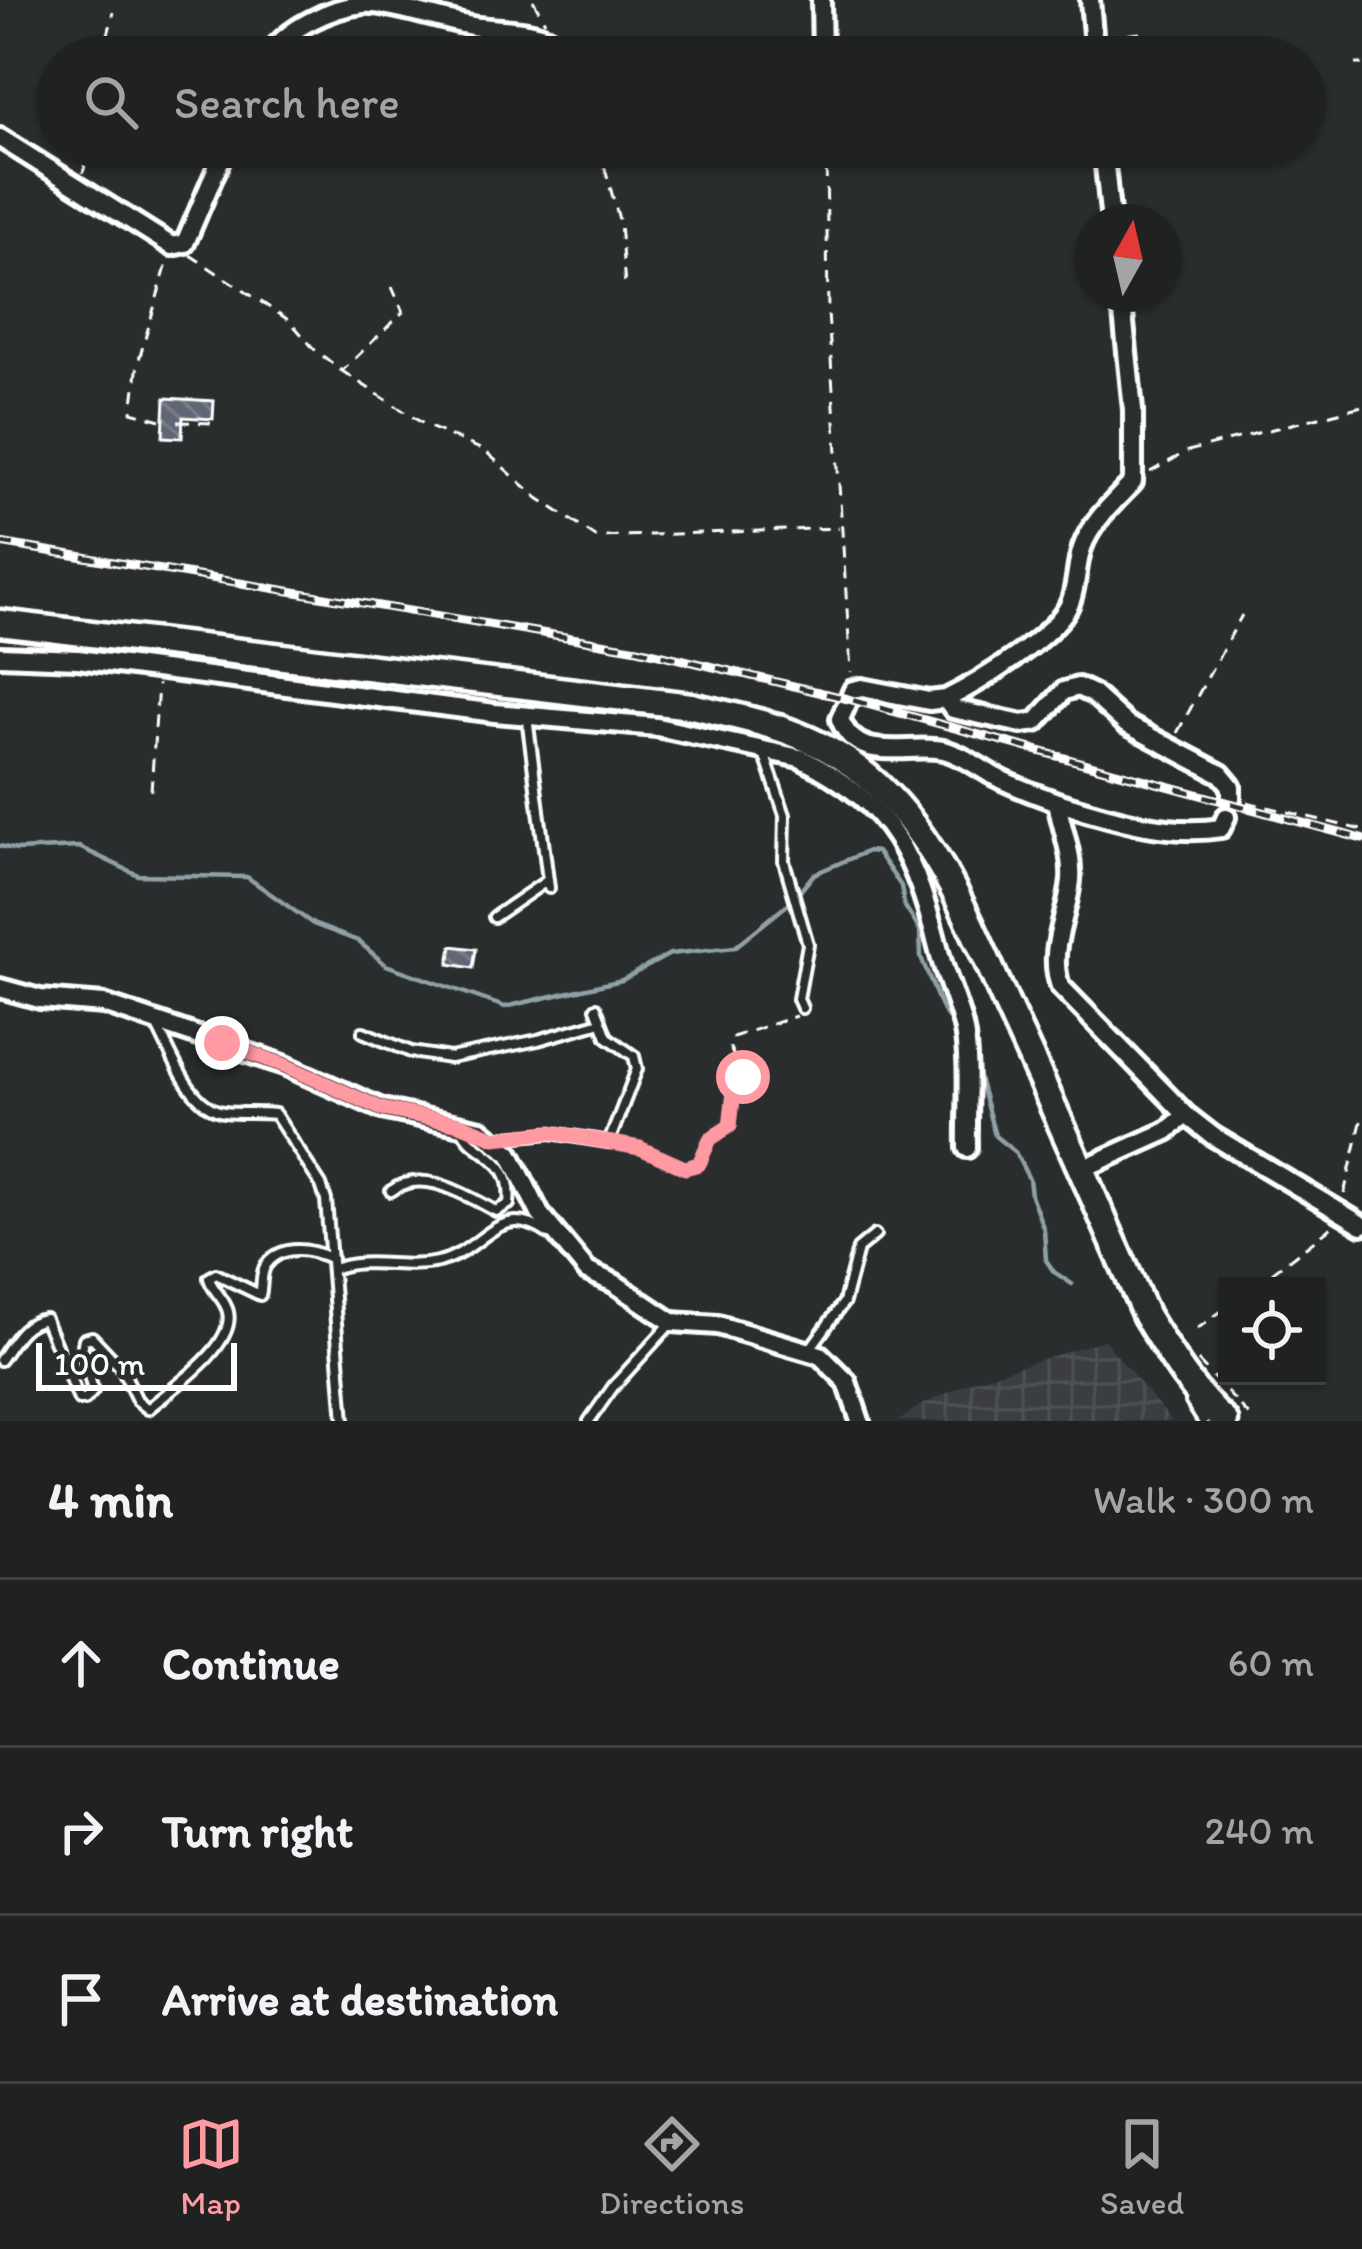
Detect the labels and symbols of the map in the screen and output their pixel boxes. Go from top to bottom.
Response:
north arrow [1074,204,1182,312]
route end [195,1016,249,1070]
route start [716,1050,770,1104]
scale bar [36,1337,237,1390]

